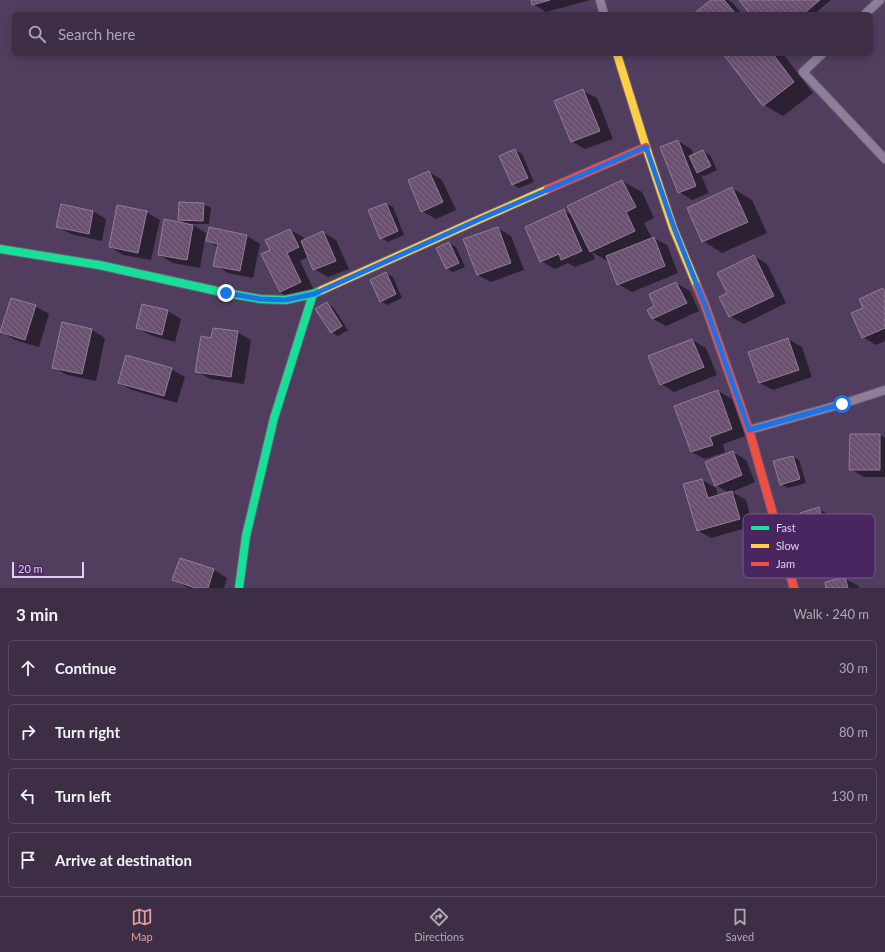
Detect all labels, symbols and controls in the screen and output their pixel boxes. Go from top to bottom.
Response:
search box [12,12,873,56]
icon: search [26,23,48,45]
text: Search here [58,25,135,43]
route end [217,284,235,302]
route start [833,395,851,413]
legend [743,514,875,578]
text: Fast [776,521,796,534]
text: Slow [776,539,800,552]
text: Jam [776,557,795,570]
scale bar [12,560,84,579]
text: 20 m [18,562,43,575]
text: 3 min [16,604,58,625]
text: Walk · 240 m [793,606,869,622]
icon: ahead [17,657,39,679]
text: Continue [55,659,116,677]
text: 30 m [839,660,868,676]
icon: right [17,721,39,743]
text: Turn right [55,723,120,741]
text: 80 m [839,724,868,740]
icon: left [17,785,39,807]
text: Turn left [55,787,111,805]
text: 130 m [831,788,868,804]
icon: arrive [17,849,39,871]
text: Arrive at destination [55,851,192,869]
tab: Map [131,906,153,943]
tab: Directions [414,906,464,943]
tab: Saved [725,906,754,943]

